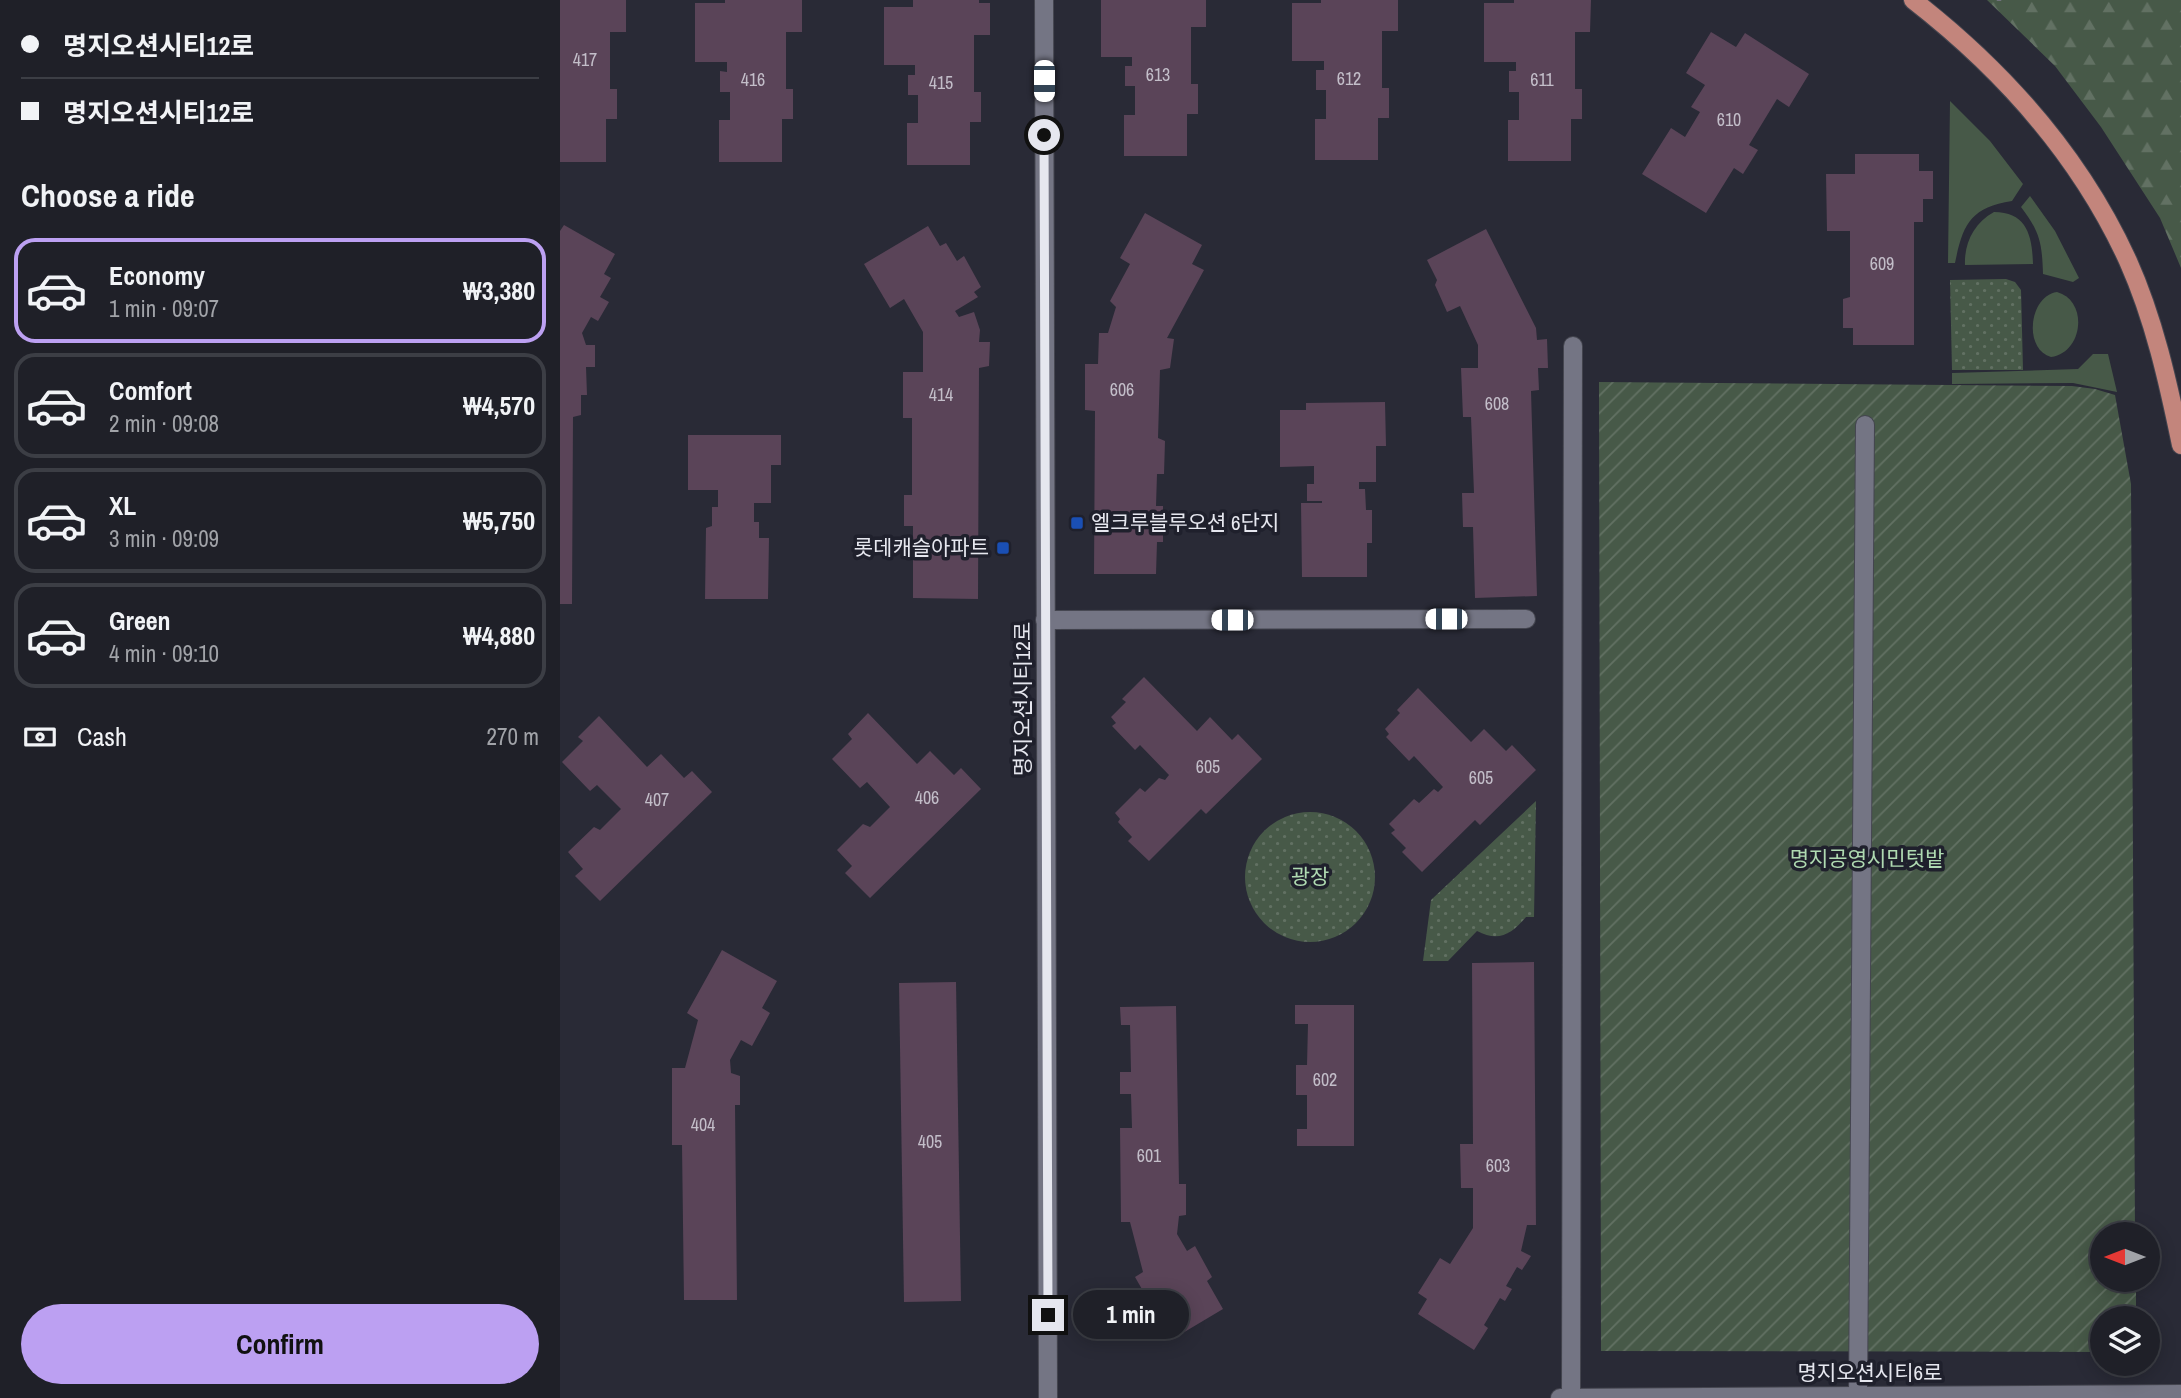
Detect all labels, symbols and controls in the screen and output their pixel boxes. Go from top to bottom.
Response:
text: 명지오션시티12로 [63,28,254,63]
house number: 417 [573,47,597,72]
car [1034,60,1055,102]
house number: 613 [1146,62,1170,87]
house number: 612 [1337,66,1361,91]
house number: 416 [741,67,765,92]
house number: 611 [1530,67,1555,92]
house number: 415 [929,70,953,95]
text: 명지오션시티12로 [63,95,254,130]
house number: 610 [1717,107,1741,132]
route start [1028,119,1060,151]
text: Choose a ride [21,174,195,217]
house number: 609 [1870,251,1894,276]
text: Economy [109,258,205,293]
icon: car [25,259,88,322]
text: ₩3,380 [463,273,535,308]
text: 1 min · 09:07 [109,293,219,324]
text: Comfort [109,373,192,408]
icon: car [25,374,88,437]
house number: 606 [1110,377,1134,402]
house number: 414 [929,382,953,407]
text: ₩4,570 [463,388,535,423]
house number: 608 [1485,391,1509,416]
text: 2 min · 09:08 [109,408,219,439]
text: XL [109,488,136,523]
icon: car [25,489,88,552]
text: ₩5,750 [463,503,535,538]
place label: 엘크루블루오션 6단지 [1091,508,1279,537]
marker: 엘크루블루오션 6단지 [1069,515,1085,531]
text: 3 min · 09:09 [109,523,219,554]
place label: 롯데캐슬아파트 [854,533,989,562]
marker: 롯데캐슬아파트 [995,540,1011,556]
text: Green [109,603,171,638]
icon: car [25,604,88,667]
car [1426,609,1468,630]
car [1212,610,1254,631]
text: ₩4,880 [463,618,535,653]
street label: 명지오션시티12로 [1008,622,1037,776]
text: 4 min · 09:10 [109,638,219,669]
icon: cash [21,718,59,756]
text: Cash [77,719,127,754]
text: 270 m [487,721,539,752]
house number: 605 [1196,754,1220,779]
house number: 605 [1469,765,1493,790]
house number: 406 [915,785,939,810]
house number: 407 [645,787,669,812]
park label: 명지공영시민텃밭 [1790,844,1944,873]
park label: 광장 [1291,862,1329,891]
house number: 602 [1313,1067,1337,1092]
house number: 404 [691,1112,715,1137]
house number: 405 [918,1129,942,1154]
house number: 601 [1137,1143,1162,1168]
house number: 603 [1486,1153,1510,1178]
north arrow [2090,1222,2160,1292]
map controls [2090,1222,2160,1376]
callout: 1 min [1072,1290,1188,1340]
route end [1032,1299,1064,1331]
text: 1 min [1106,1299,1156,1330]
button: Confirm [21,1304,539,1384]
button: layers [2090,1306,2160,1376]
street label: 명지오션시티6로 [1798,1358,1942,1387]

